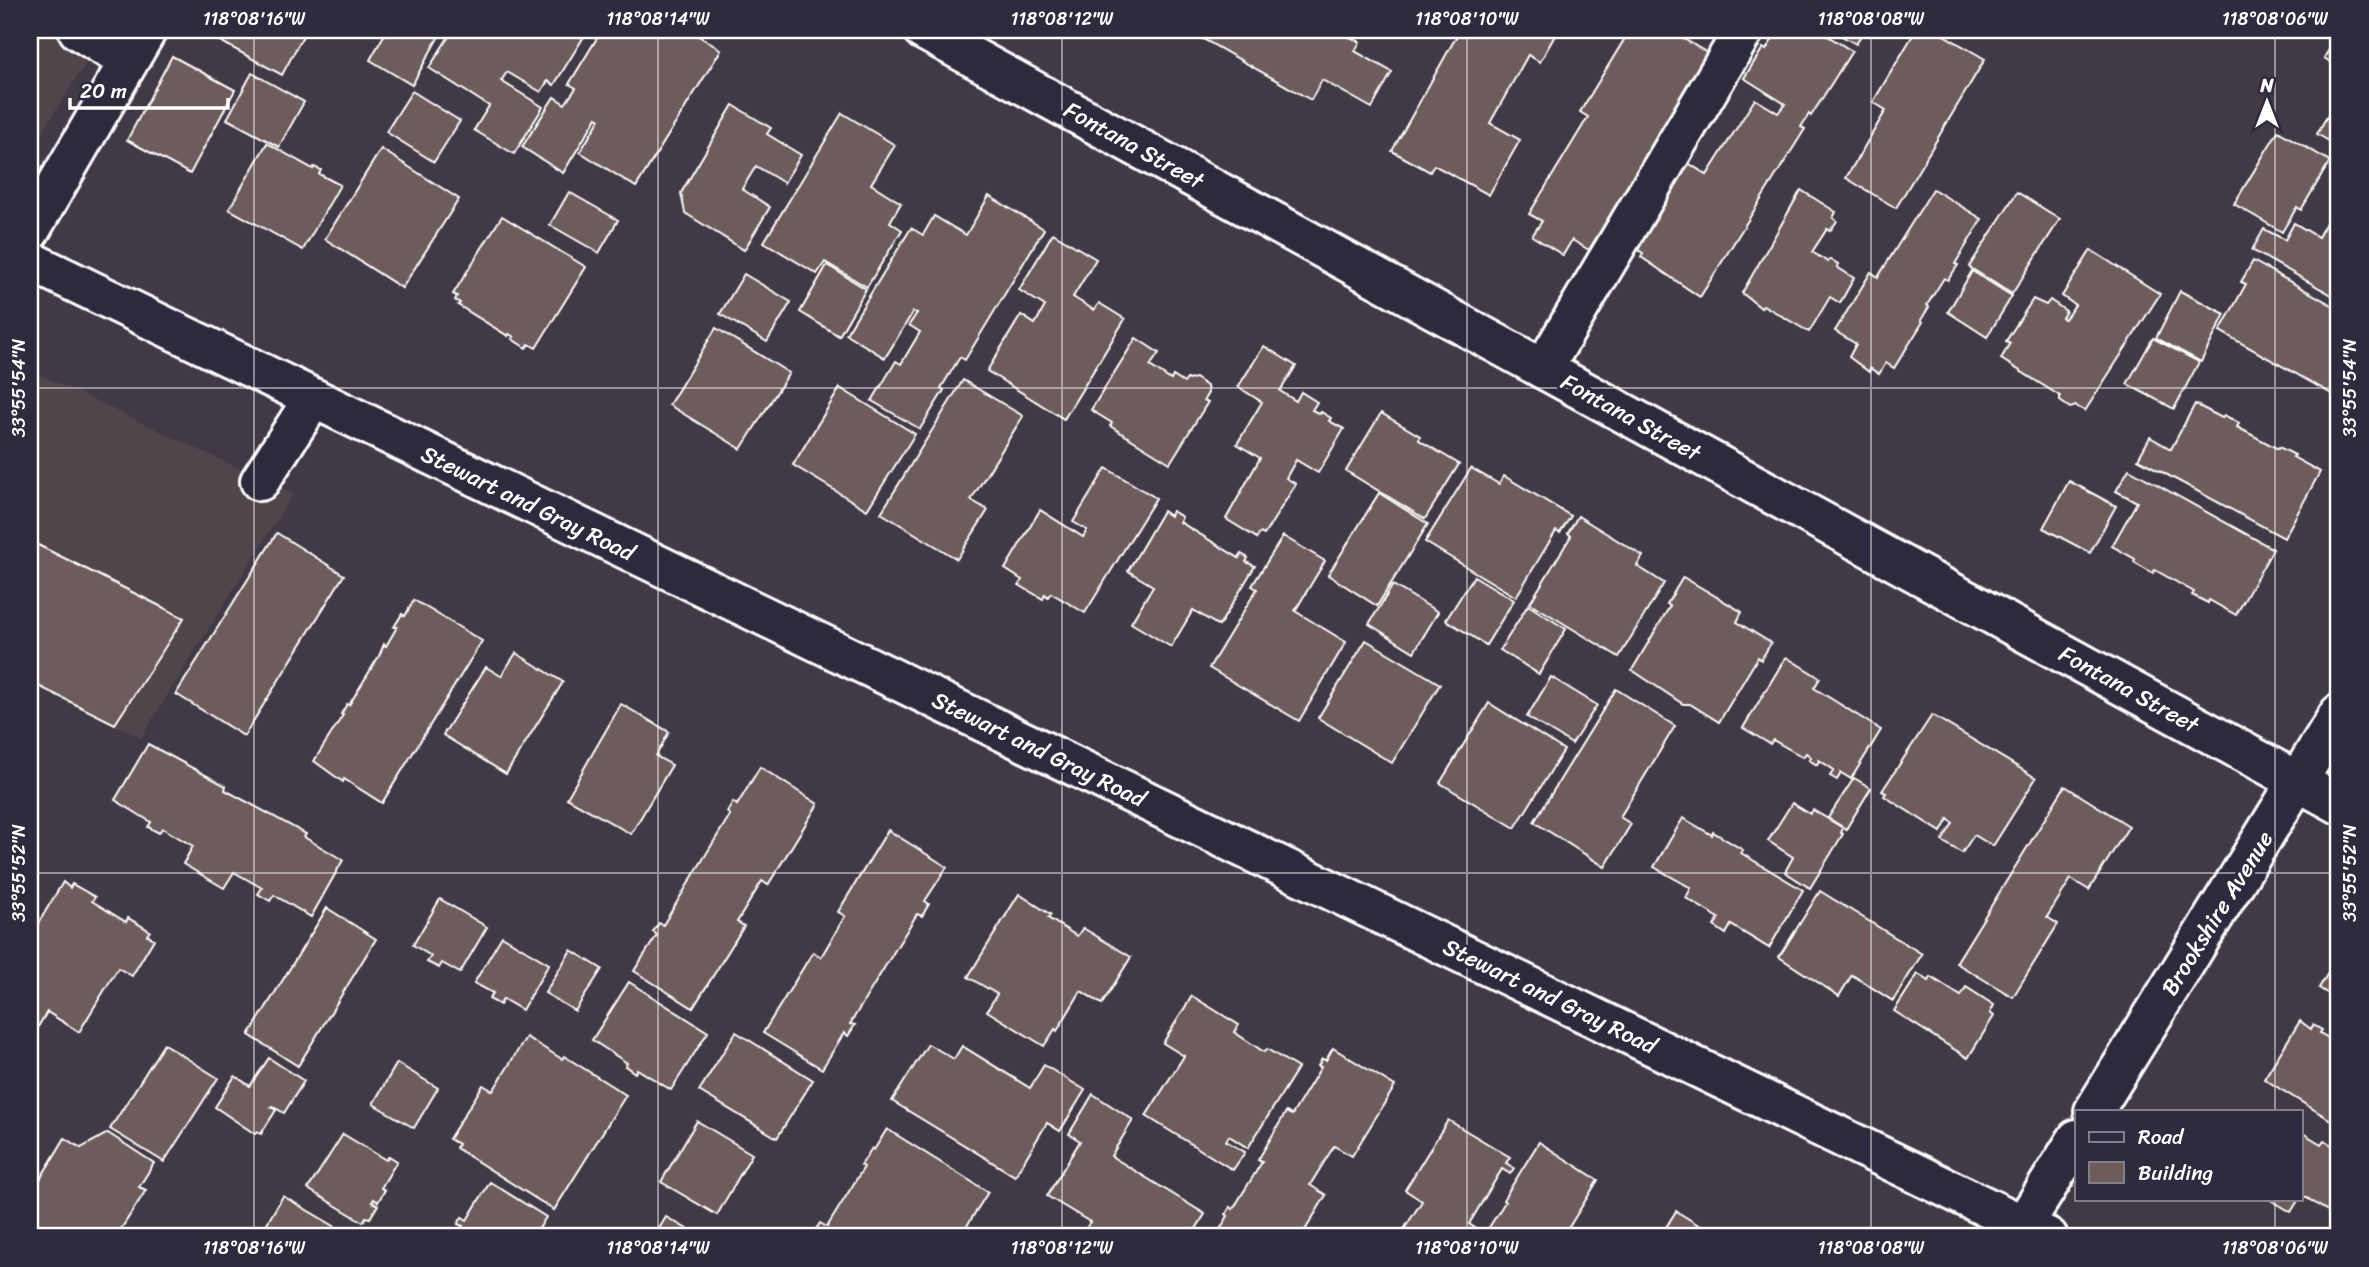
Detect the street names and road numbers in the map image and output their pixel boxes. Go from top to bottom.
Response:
street label: Fontana Street [1056,90,1213,202]
street label: Fontana Street [1553,362,1710,474]
street label: Stewart and Gray Road [414,434,644,574]
street label: Fontana Street [2051,634,2208,746]
street label: Stewart and Gray Road [925,680,1155,820]
street label: Brookshire Avenue [2150,822,2285,1004]
street label: Stewart and Gray Road [1436,927,1666,1067]

